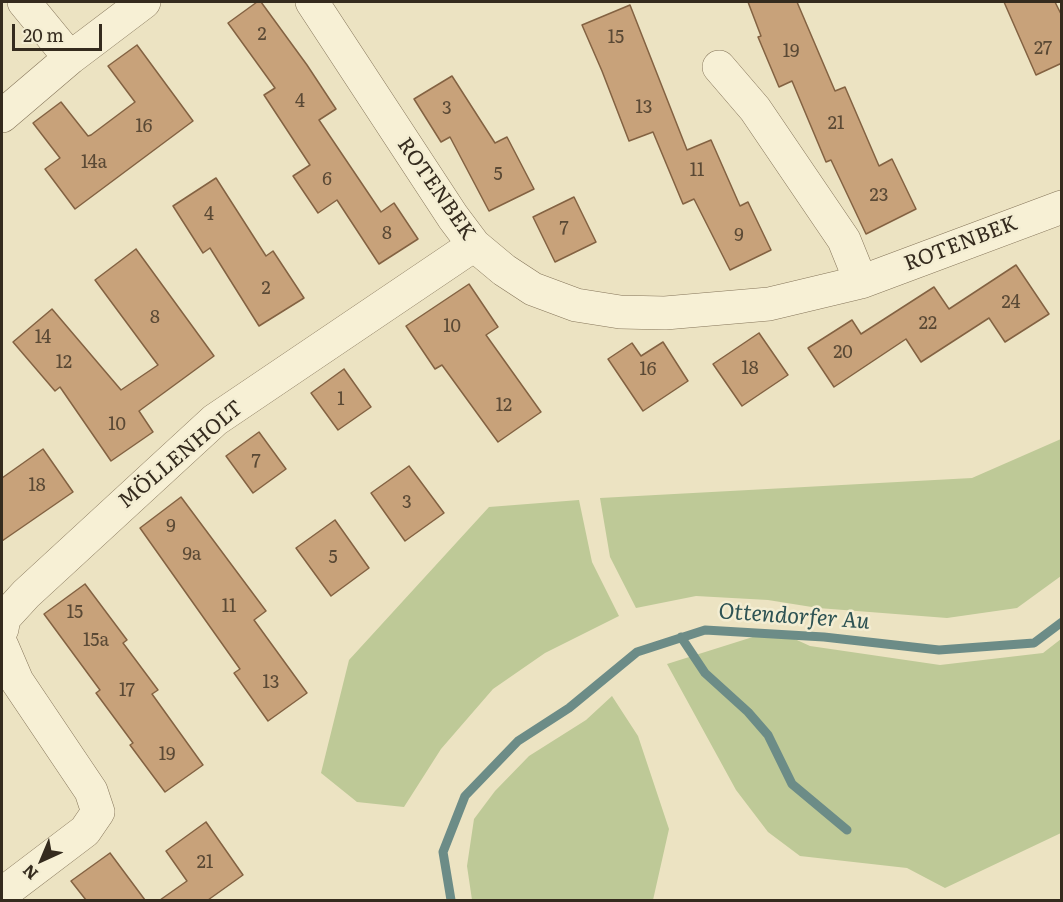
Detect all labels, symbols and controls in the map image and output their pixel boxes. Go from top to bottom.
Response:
scale bar [15,12,105,50]
text: 20 m [23,21,64,48]
house number: 2 [257,24,267,46]
house number: 15 [608,27,624,49]
house number: 27 [1034,38,1052,60]
house number: 19 [783,41,799,63]
house number: 4 [295,91,305,113]
house number: 13 [635,97,653,119]
house number: 3 [442,98,452,120]
house number: 21 [828,113,844,135]
house number: 16 [136,116,152,138]
street label: ROTENBEK [391,133,481,245]
house number: 14a [81,152,107,174]
house number: 11 [690,160,704,182]
house number: 5 [493,164,503,186]
house number: 6 [322,169,332,191]
house number: 23 [870,185,888,207]
house number: 4 [204,204,214,226]
street label: ROTENBEK [901,211,1021,277]
house number: 7 [559,218,569,240]
house number: 8 [382,223,392,245]
house number: 9 [734,225,744,247]
house number: 2 [261,278,271,300]
house number: 24 [1001,292,1021,314]
house number: 8 [150,307,160,329]
house number: 22 [919,313,937,335]
house number: 10 [443,316,461,338]
house number: 14 [35,327,51,349]
house number: 20 [833,342,853,364]
house number: 12 [56,352,72,374]
house number: 18 [741,358,759,380]
house number: 16 [640,359,656,381]
house number: 1 [337,389,345,411]
house number: 12 [496,395,512,417]
street label: MÖLLENHOLT [114,396,248,514]
house number: 10 [108,414,126,436]
house number: 7 [251,451,261,473]
house number: 18 [28,475,46,497]
house number: 3 [402,492,412,514]
house number: 9 [166,516,176,538]
house number: 9a [182,544,202,566]
house number: 5 [328,547,338,569]
house number: 11 [222,596,236,618]
water label: Ottendorfer Au [718,599,870,635]
house number: 15 [67,602,83,624]
house number: 15a [83,630,109,652]
house number: 13 [262,672,280,694]
house number: 17 [119,680,135,702]
house number: 19 [159,744,175,766]
north arrow [12,830,72,890]
house number: 21 [197,852,213,874]
text: N [16,860,43,886]

